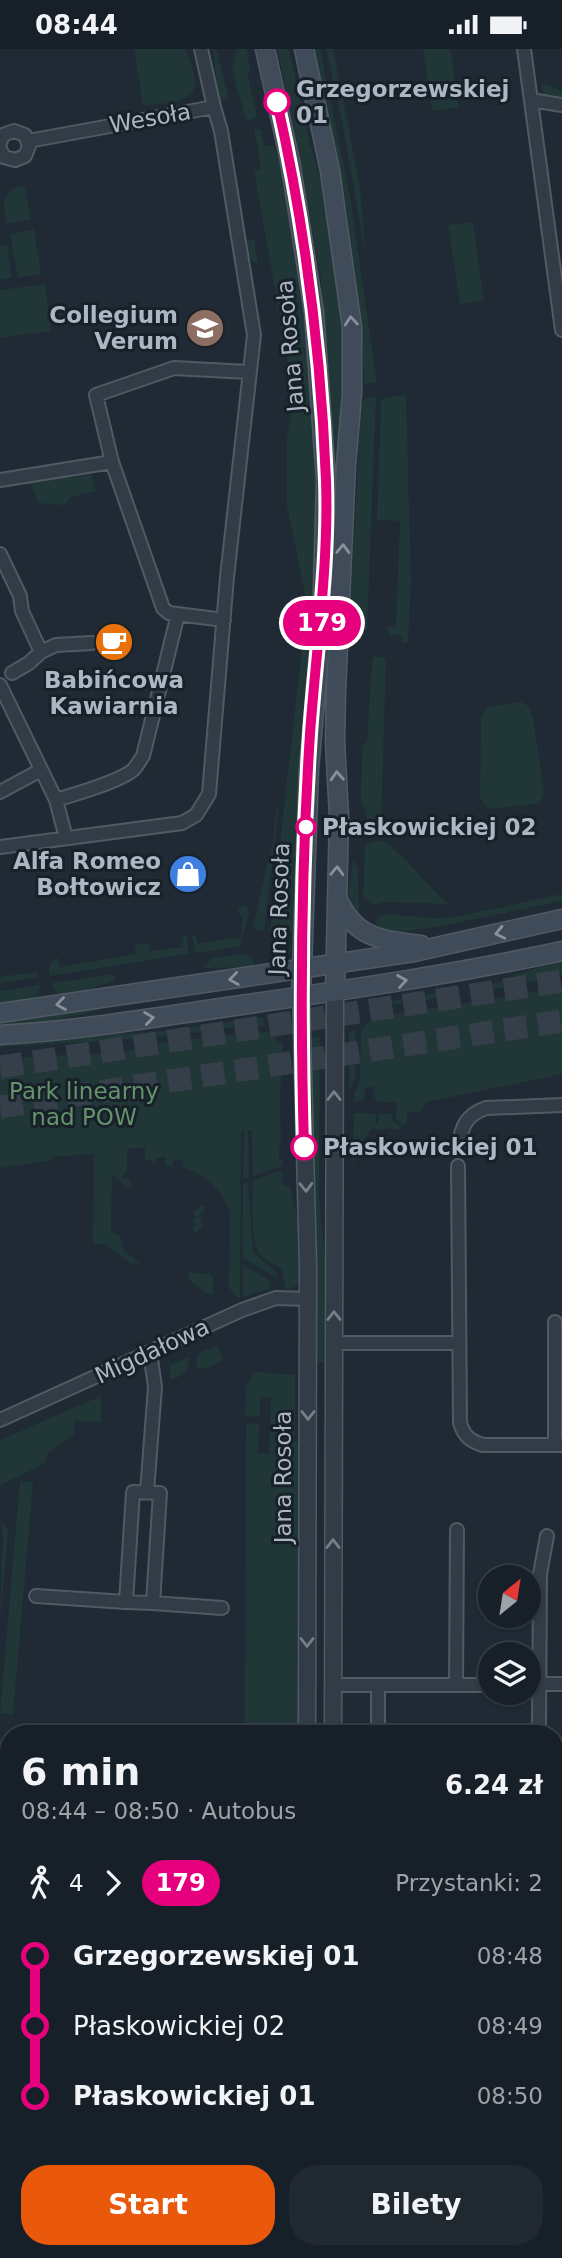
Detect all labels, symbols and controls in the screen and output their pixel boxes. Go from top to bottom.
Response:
text: 08:44 [35,10,118,40]
place label: Grzegorzewskiej 01 [296,76,509,128]
marker: Grzegorzewskiej 01 [264,89,290,115]
street label: Wesoła [107,98,193,138]
street label: Jana Rosoła [271,279,309,415]
place label: Collegium Verum [49,302,178,354]
school or university icon: Collegium Verum [184,307,226,349]
one-way arrow [344,316,359,327]
one-way arrow [335,543,350,554]
line badge: 179 [282,600,362,646]
text: 179 [297,609,347,637]
cafe icon: Babińcowa Kawiarnia [93,621,135,663]
place label: Babińcowa Kawiarnia [44,667,184,719]
one-way arrow [330,770,345,781]
place label: Płaskowickiej 02 [322,814,537,840]
marker: Płaskowickiej 02 [296,817,316,837]
street label: Jana Rosoła [264,842,294,978]
place label: Alfa Romeo Bołtowicz [13,848,161,900]
shop icon: Alfa Romeo Bołtowicz [167,853,209,895]
one-way arrow [330,865,345,876]
one-way arrow [494,925,506,939]
one-way arrow [228,972,240,987]
one-way arrow [396,974,408,989]
one-way arrow [55,996,67,1011]
one-way arrow [143,1011,154,1026]
park label: Park linearny nad POW [9,1078,159,1130]
one-way arrow [326,1090,342,1101]
marker: Płaskowickiej 01 [291,1134,317,1160]
place label: Płaskowickiej 01 [323,1134,538,1160]
one-way arrow [298,1182,313,1193]
one-way arrow [326,1310,342,1321]
street label: Migdałowa [91,1313,213,1389]
one-way arrow [300,1410,316,1420]
street label: Jana Rosoła [270,1411,296,1545]
one-way arrow [325,1538,341,1548]
north arrow [478,1565,541,1627]
map controls [478,1565,541,1705]
one-way arrow [299,1637,315,1648]
button: layers [478,1642,541,1705]
text: 6 min [21,1750,140,1794]
text: 6.24 zł [445,1770,543,1800]
text: 08:44 – 08:50 · Autobus [21,1798,296,1824]
icon: walk [21,1864,59,1902]
icon: forward [94,1864,132,1902]
text: 179 [156,1869,206,1897]
text: 4 [69,1870,84,1896]
text: Przystanki: 2 [395,1870,543,1896]
text: Grzegorzewskiej 01 [73,1941,359,1971]
text: 08:48 [477,1943,543,1969]
text: Płaskowickiej 02 [73,2011,285,2041]
text: 08:49 [477,2013,543,2039]
text: Płaskowickiej 01 [73,2081,316,2111]
text: 08:50 [477,2083,543,2109]
button: Start [21,2165,275,2245]
button: Bilety [289,2165,543,2245]

